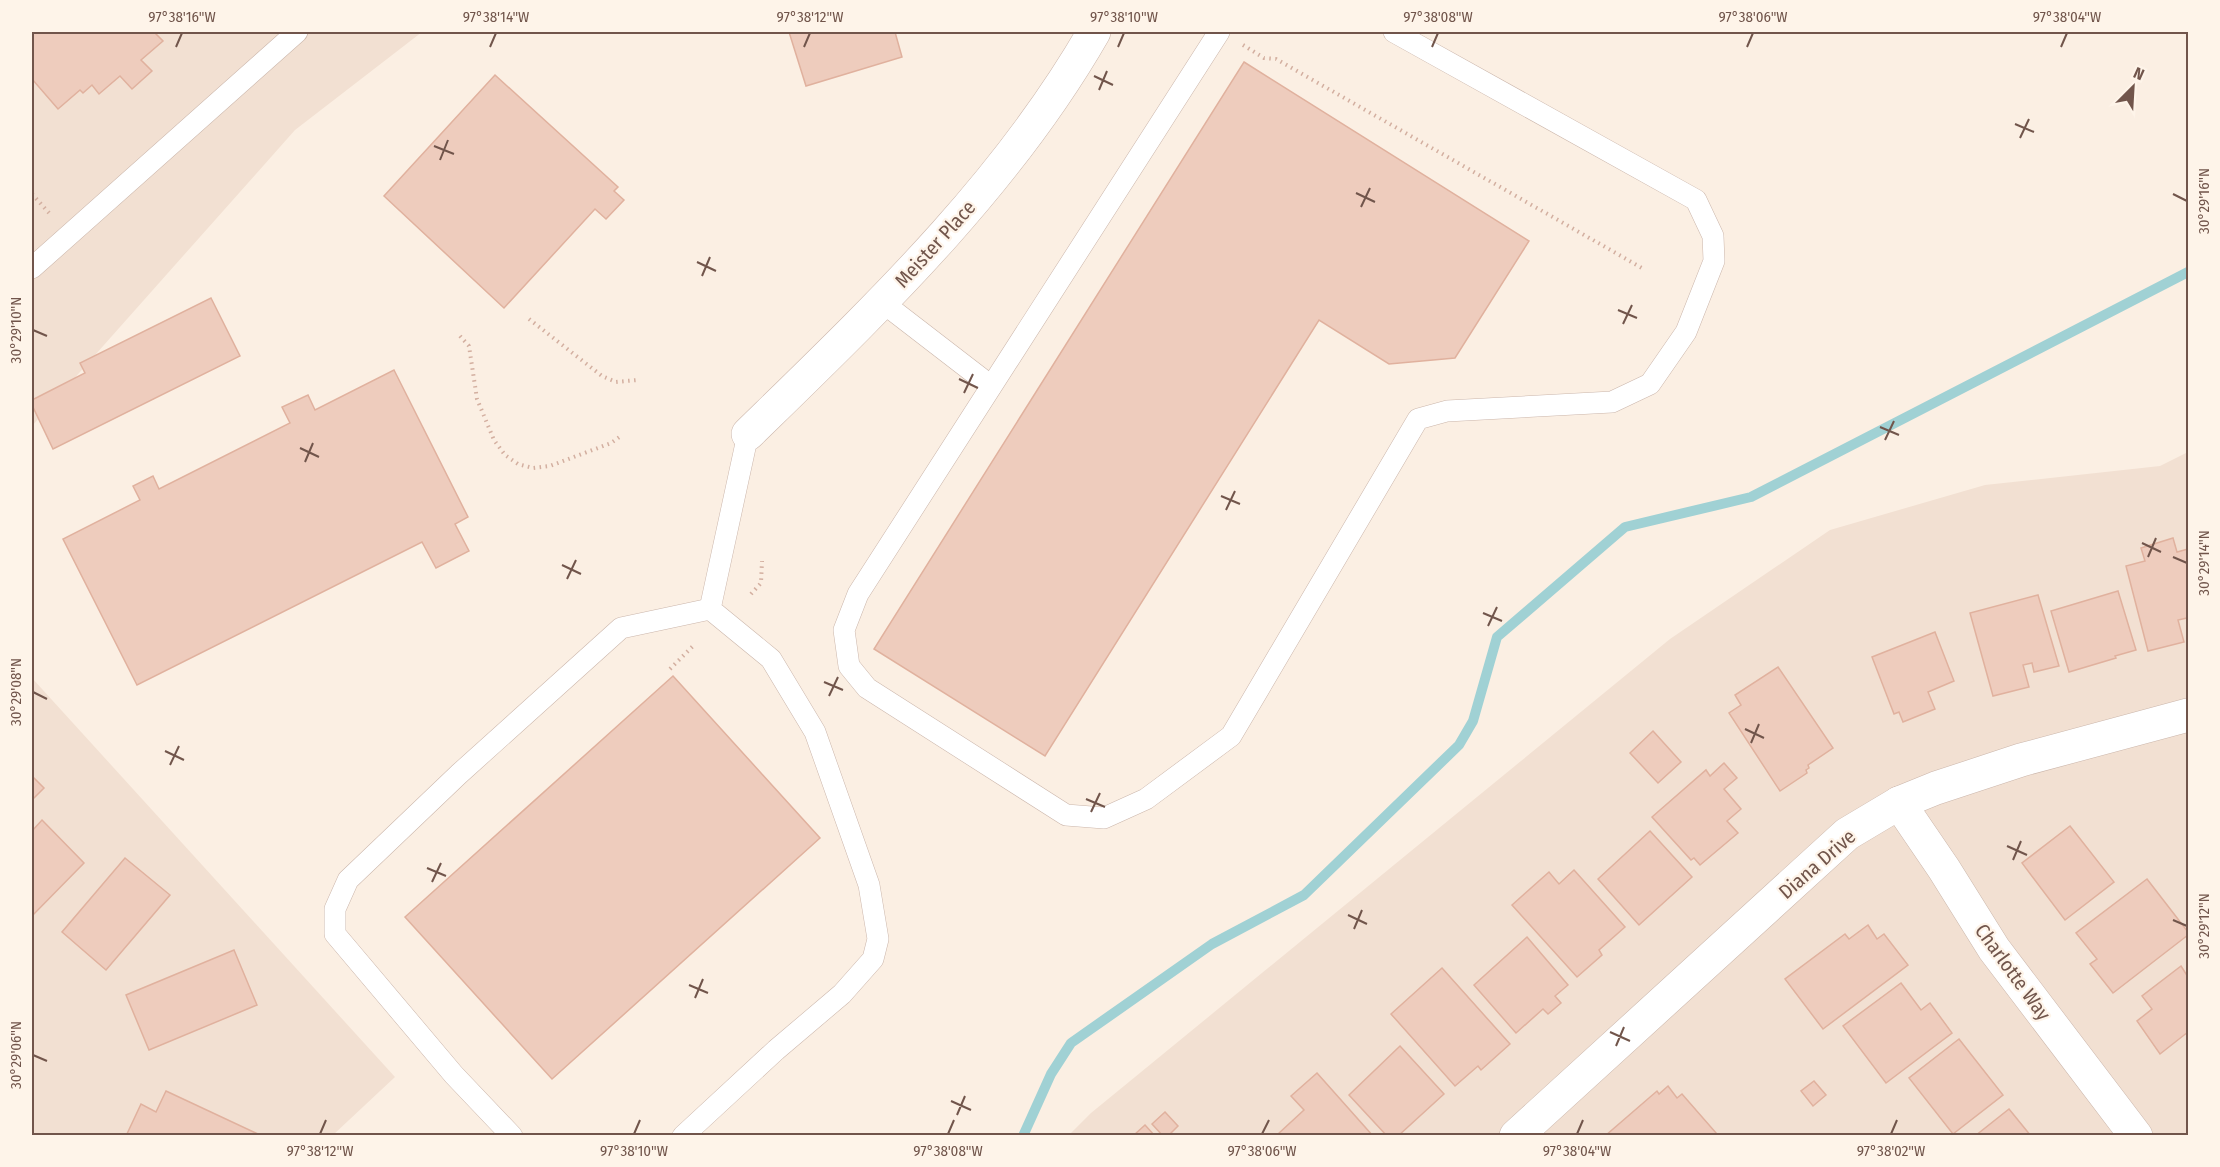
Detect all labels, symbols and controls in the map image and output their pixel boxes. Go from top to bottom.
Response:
text: 97°38'16"W [148,8,216,26]
text: 97°38'14"W [463,8,529,26]
text: 97°38'12"W [777,8,843,26]
text: 97°38'10"W [1090,8,1158,26]
text: 97°38'08"W [1403,8,1473,26]
text: 97°38'06"W [1718,8,1788,26]
text: 97°38'04"W [2033,8,2101,26]
north arrow [2103,57,2163,117]
text: N [2131,63,2147,84]
text: 30°29'16"N [2195,168,2213,234]
street label: Meister Place [890,196,980,292]
text: 30°29'10"N [7,297,25,363]
text: 30°29'14"N [2195,530,2213,596]
text: 30°29'08"N [7,658,25,726]
street label: Diana Drive [1774,824,1860,904]
text: 30°29'12"N [2195,893,2213,959]
street label: Charlotte Way [1970,919,2056,1025]
text: 30°29'06"N [7,1021,25,1089]
text: 97°38'12"W [287,1142,353,1160]
text: 97°38'10"W [600,1142,668,1160]
text: 97°38'08"W [913,1142,983,1160]
text: 97°38'06"W [1227,1142,1297,1160]
text: 97°38'04"W [1543,1142,1611,1160]
text: 97°38'02"W [1857,1142,1925,1160]

